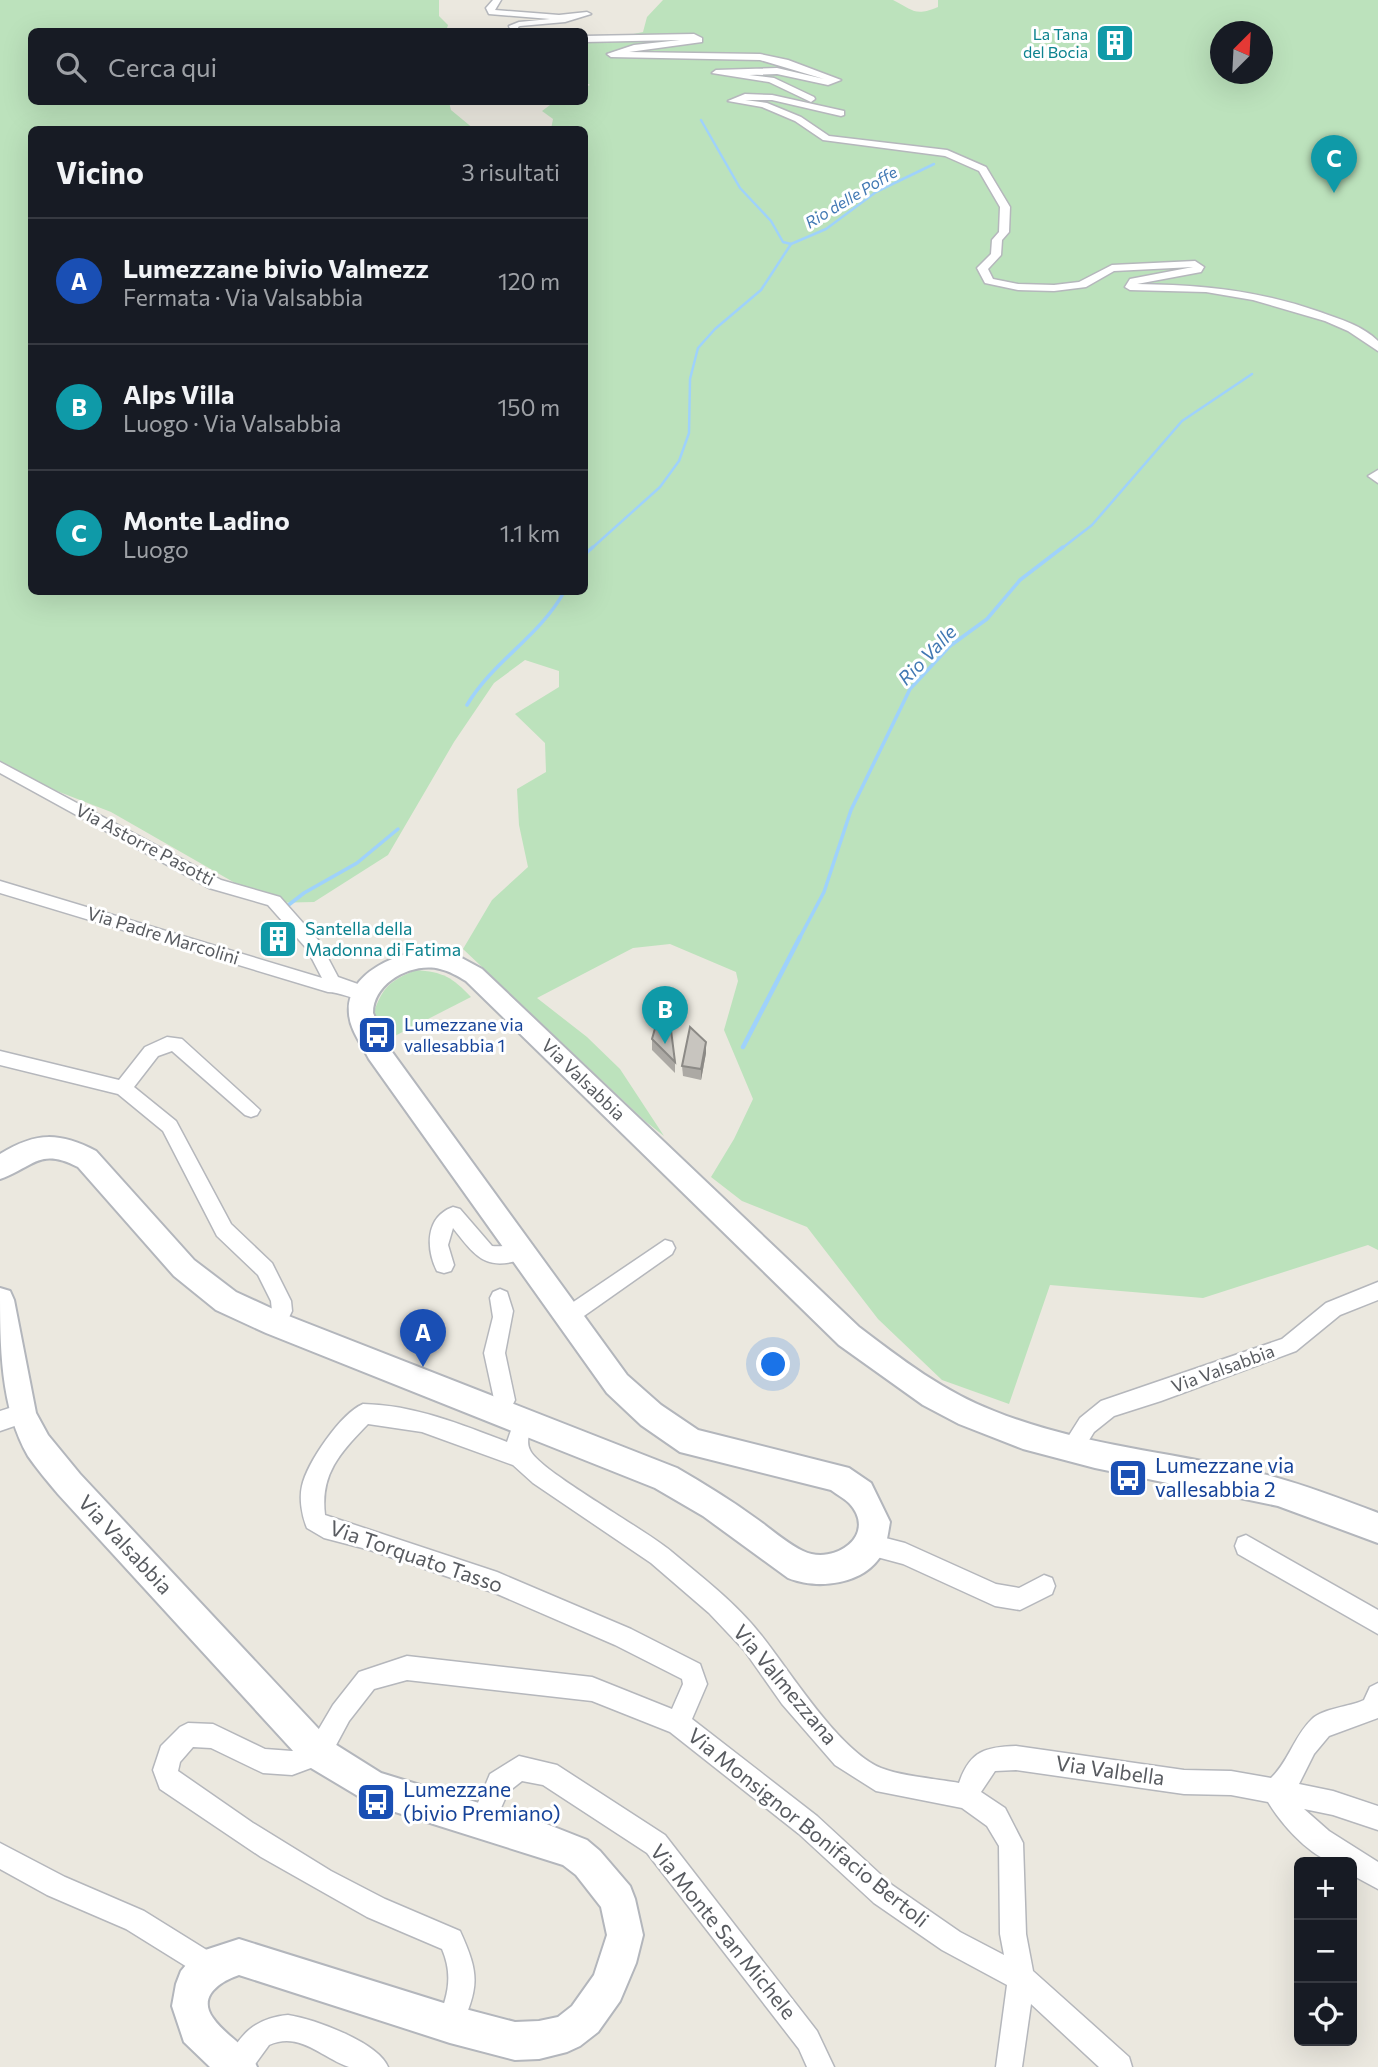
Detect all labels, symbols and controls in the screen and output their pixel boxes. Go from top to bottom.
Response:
north arrow [1210,21,1273,84]
building icon: La Tana del Bocia [1094,22,1136,64]
place label: La Tana del Bocia [1023,24,1088,61]
search box [28,28,588,105]
icon: search [52,48,90,86]
text: Cerca qui [108,51,217,82]
pin: C [1311,135,1357,193]
text: Vicino [56,153,144,190]
text: 3 risultati [461,158,560,186]
water label: Rio delle Poffe [801,161,901,232]
text: Lumezzane bivio Valmezz [123,252,429,283]
text: A [71,267,87,295]
text: 120 m [498,267,560,295]
text: Fermata · Via Valsabbia [123,283,363,311]
text: Alps Villa [123,378,235,409]
text: B [71,393,87,421]
text: 150 m [497,393,560,421]
text: Luogo · Via Valsabbia [123,409,341,437]
text: Monte Ladino [123,504,290,535]
text: C [71,519,87,547]
text: 1.1 km [500,519,560,547]
text: Luogo [123,535,189,563]
water label: Rio Valle [893,620,961,689]
street label: Via Astorre Pasotti [72,798,219,890]
street label: Via Padre Marcolini [85,901,242,969]
place label: Santella della Madonna di Fatima [305,917,461,960]
building icon: Santella della Madonna di Fatima [257,918,299,960]
pin: B [642,986,688,1044]
place label: Lumezzane via vallesabbia 1 [404,1013,523,1056]
bus stop icon: Lumezzane via vallesabbia 1 [356,1014,398,1056]
street label: Via Valsabbia [537,1034,630,1125]
pin: A [400,1309,446,1367]
street label: Via Valsabbia [1168,1339,1277,1397]
your location [756,1347,790,1381]
place label: Lumezzane via vallesabbia 2 [1155,1452,1294,1501]
bus stop icon: Lumezzane via vallesabbia 2 [1107,1457,1149,1499]
street label: Via Valsabbia [74,1489,178,1599]
street label: Via Torquato Tasso [327,1514,506,1597]
street label: Via Valmezzana [729,1619,844,1749]
street label: Via Monsignor Bonifacio Bertoli [684,1722,934,1932]
street label: Via Valbella [1054,1750,1166,1790]
place label: Lumezzane (bivio Premiano) [403,1776,561,1825]
bus stop icon: Lumezzane (bivio Premiano) [355,1781,397,1823]
street label: Via Monte San Michele [646,1839,802,2024]
map controls [1294,1857,1357,2046]
button: + [1294,1857,1357,1920]
button: − [1294,1920,1357,1983]
button: locate [1294,1983,1357,2046]

